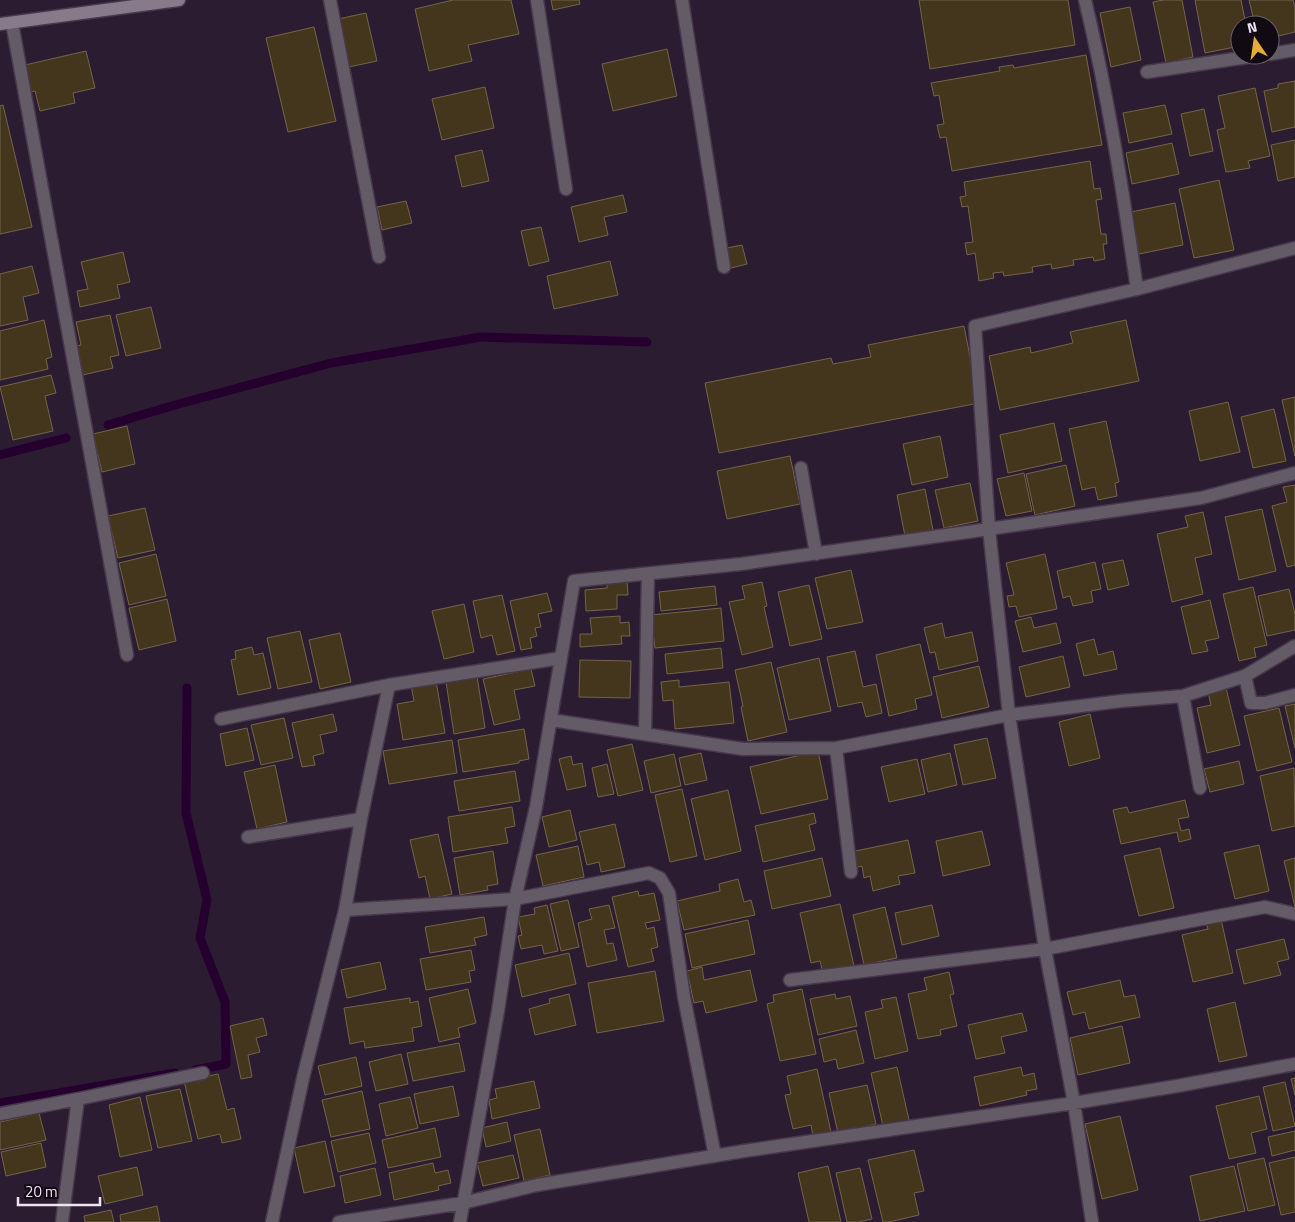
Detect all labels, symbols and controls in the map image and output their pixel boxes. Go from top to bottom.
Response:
north arrow [1230,15,1280,65]
text: N [1245,16,1259,38]
scale bar [18,1174,100,1206]
text: 20 m [25,1180,58,1203]

